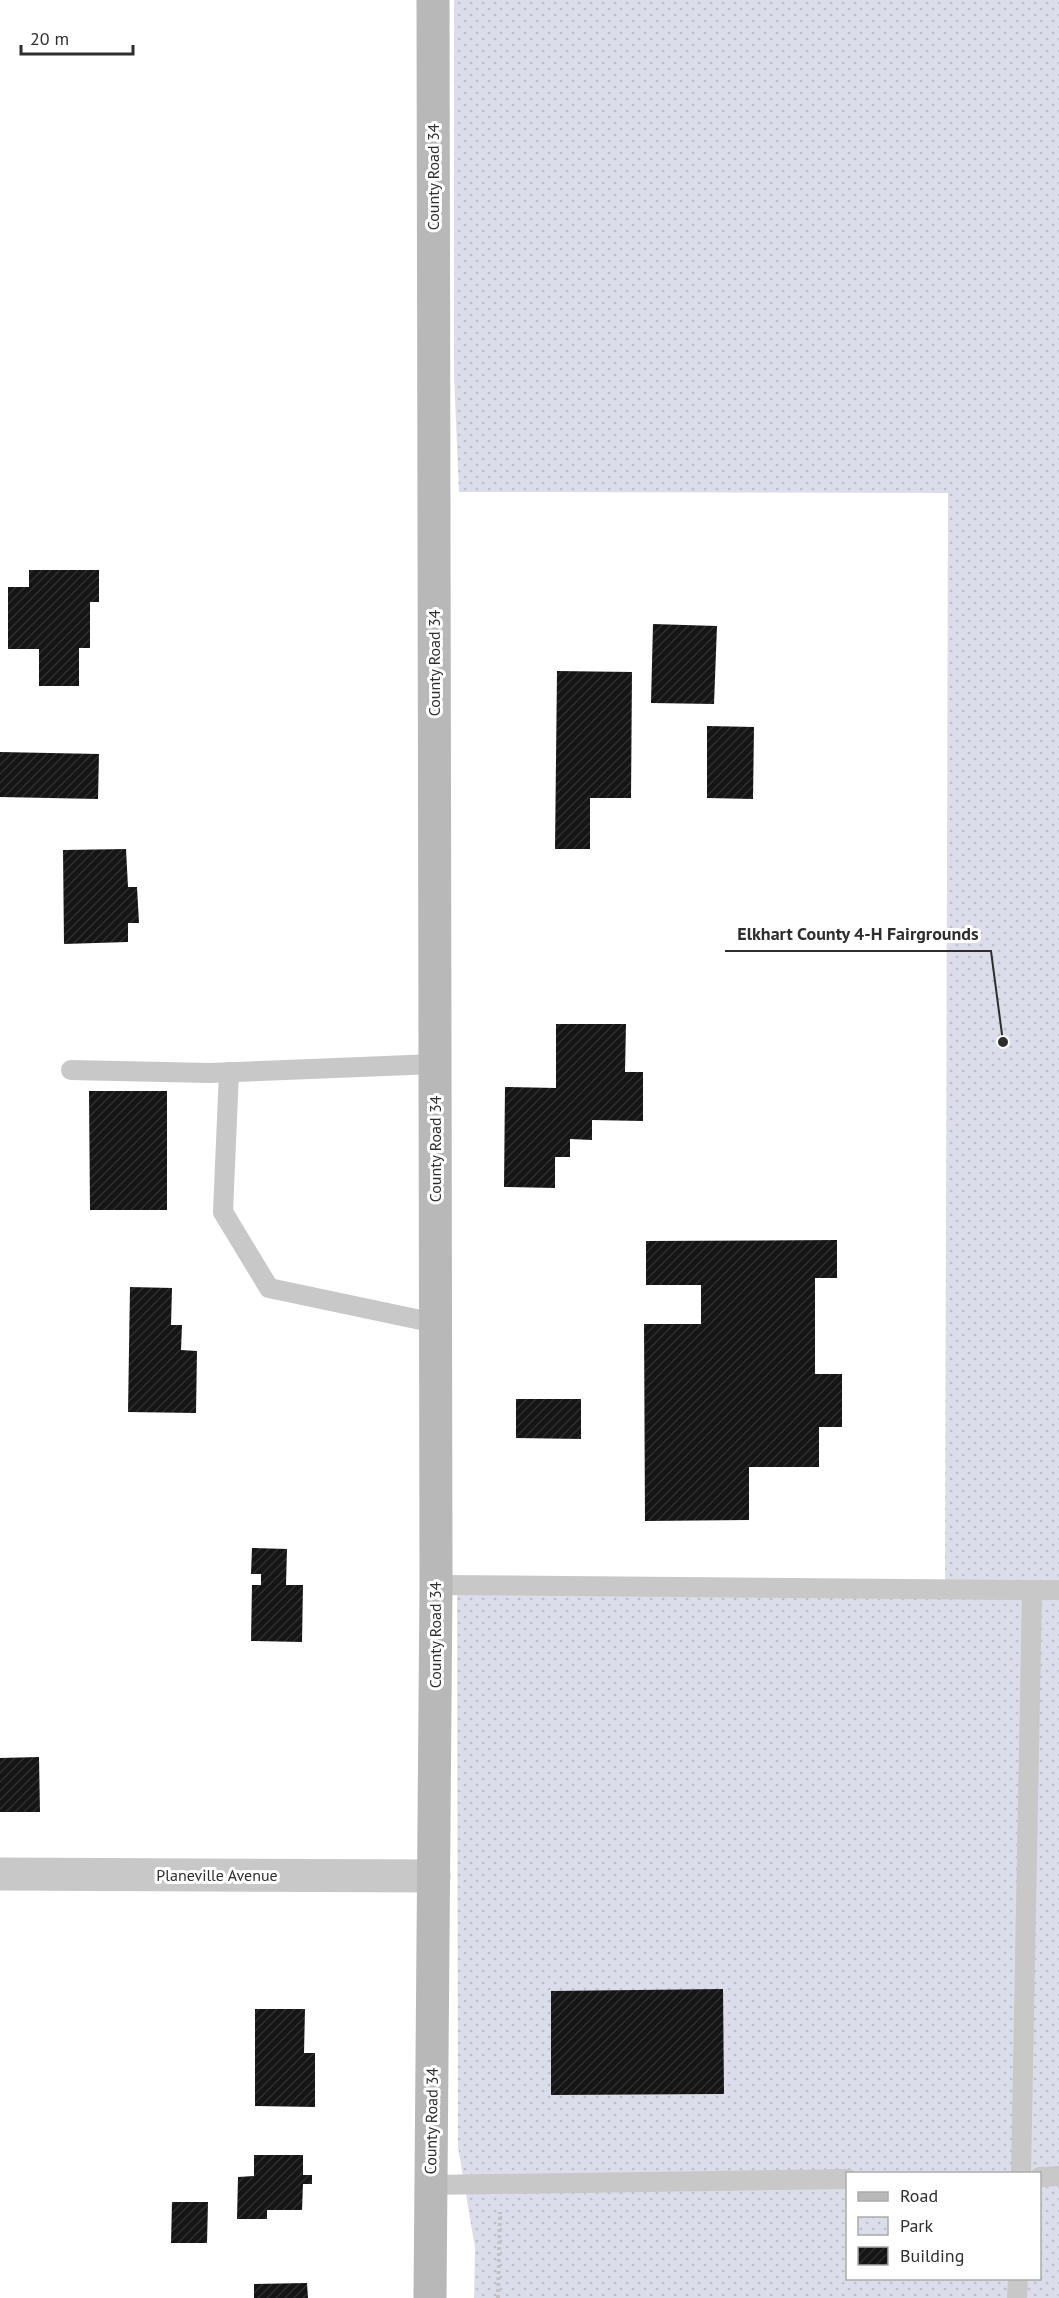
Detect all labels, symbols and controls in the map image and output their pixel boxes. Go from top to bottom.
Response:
scale bar [21,18,134,56]
text: 20 m [30,27,69,50]
street label: County Road 34 [423,123,443,230]
street label: County Road 34 [424,609,444,716]
callout: Elkhart County 4-H Fairgrounds [725,915,991,951]
text: Elkhart County 4-H Fairgrounds [737,922,979,945]
street label: County Road 34 [425,1095,445,1202]
street label: County Road 34 [425,1581,445,1688]
street label: Planeville Avenue [156,1865,278,1885]
street label: County Road 34 [420,2067,442,2175]
legend [846,2172,1041,2280]
text: Road [900,2184,938,2207]
text: Park [900,2214,933,2237]
text: Building [900,2244,964,2267]

